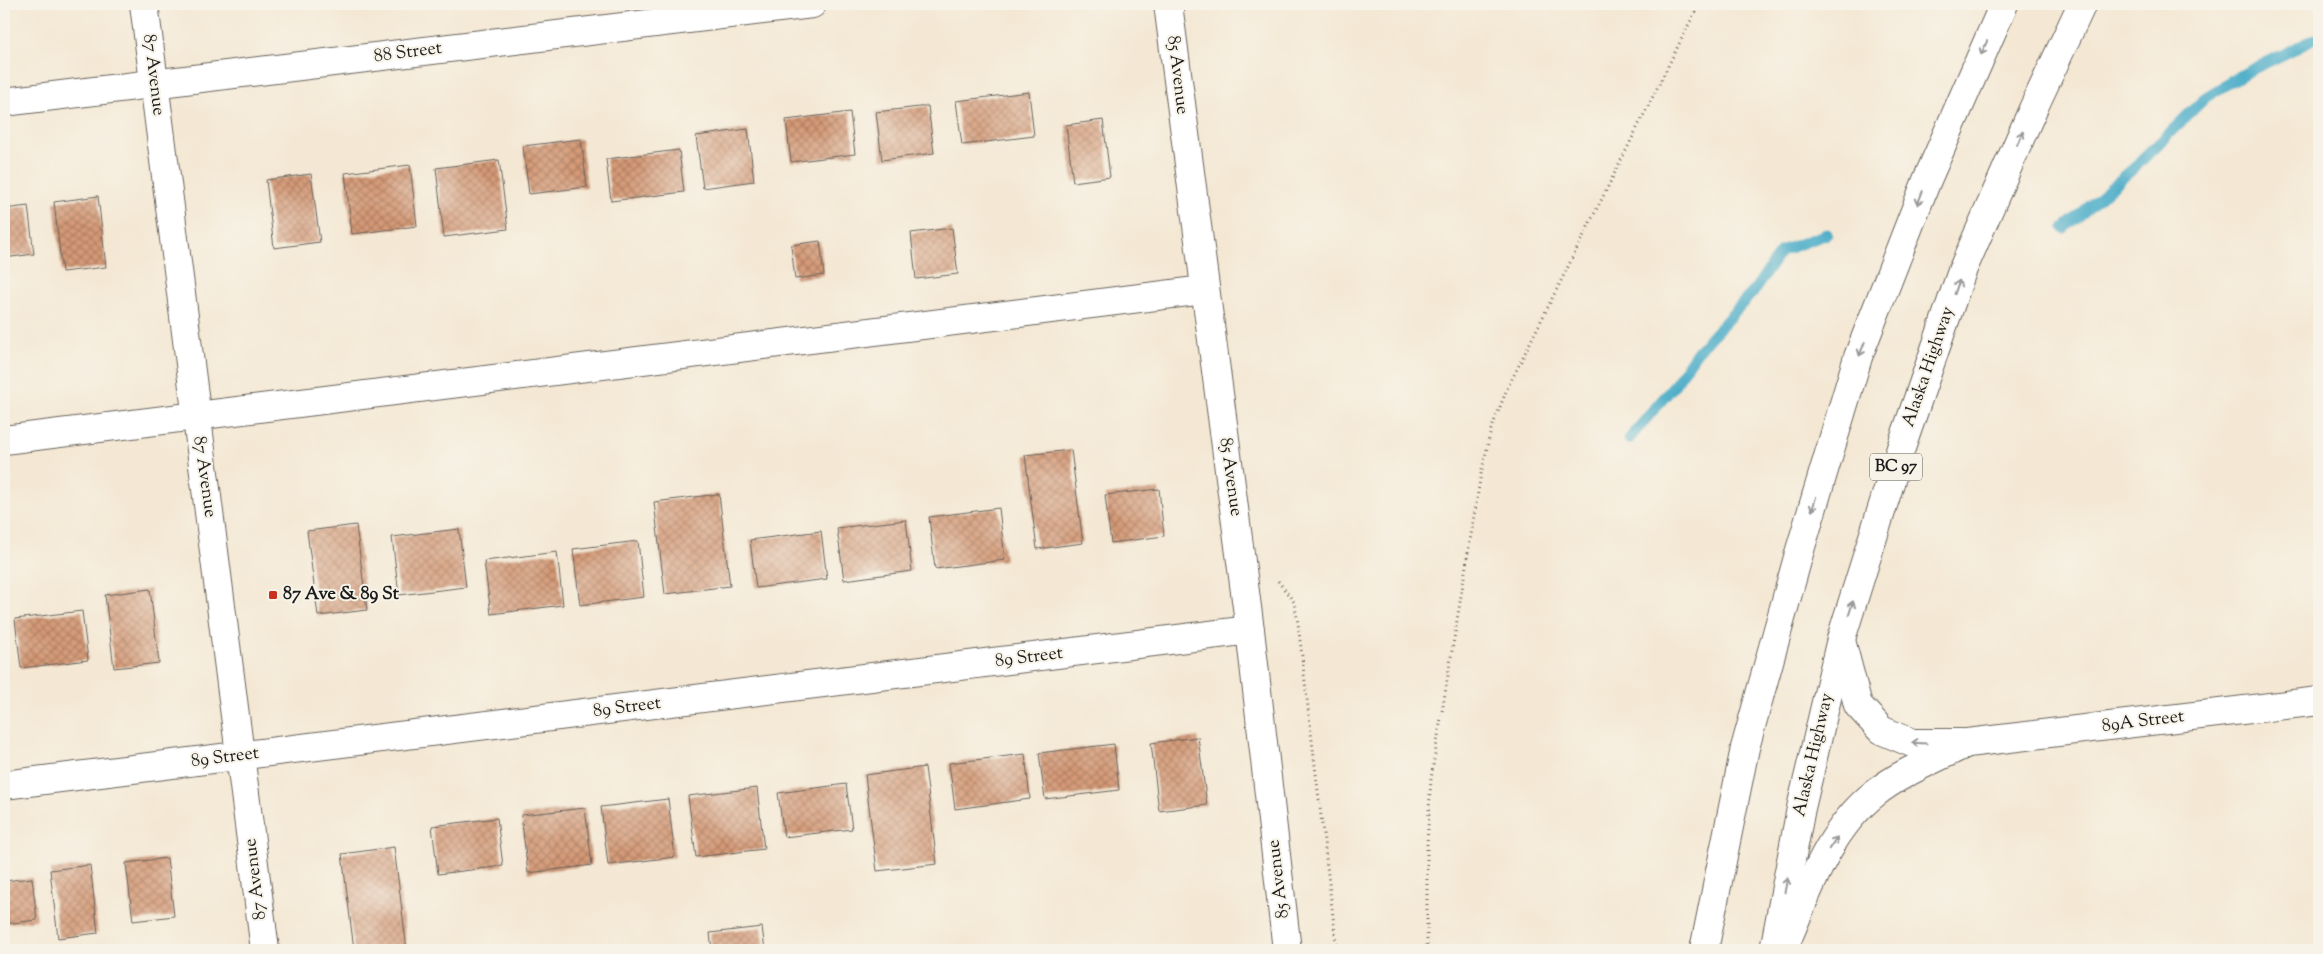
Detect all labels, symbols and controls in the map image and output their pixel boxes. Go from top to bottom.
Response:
street label: 87 Avenue [135,33,171,117]
street label: 85 Avenue [1159,34,1195,116]
street label: 88 Street [373,36,443,70]
one-way arrow [1979,40,1989,55]
one-way arrow [2016,131,2026,146]
one-way arrow [1915,189,1924,205]
one-way arrow [1952,280,1962,296]
street label: Alaska Highway [1896,303,1962,431]
one-way arrow [1856,341,1866,356]
street label: 87 Avenue [185,435,223,519]
street label: 85 Avenue [1212,436,1248,518]
road number: BC 97 [1870,454,1922,481]
one-way arrow [1808,496,1818,512]
place label: 87 Ave & 89 St [283,582,400,608]
marker: 87 Ave & 89 St [267,589,279,601]
one-way arrow [1847,600,1856,616]
street label: 89 Street [994,641,1064,675]
street label: 89 Street [592,691,662,725]
street label: Alaska Highway [1787,691,1841,819]
street label: 89A Street [2100,704,2186,740]
one-way arrow [1911,738,1927,747]
street label: 89 Street [190,741,260,775]
one-way arrow [1827,836,1838,850]
street label: 87 Avenue [238,837,274,921]
street label: 85 Avenue [1261,838,1297,920]
one-way arrow [1782,878,1792,894]

